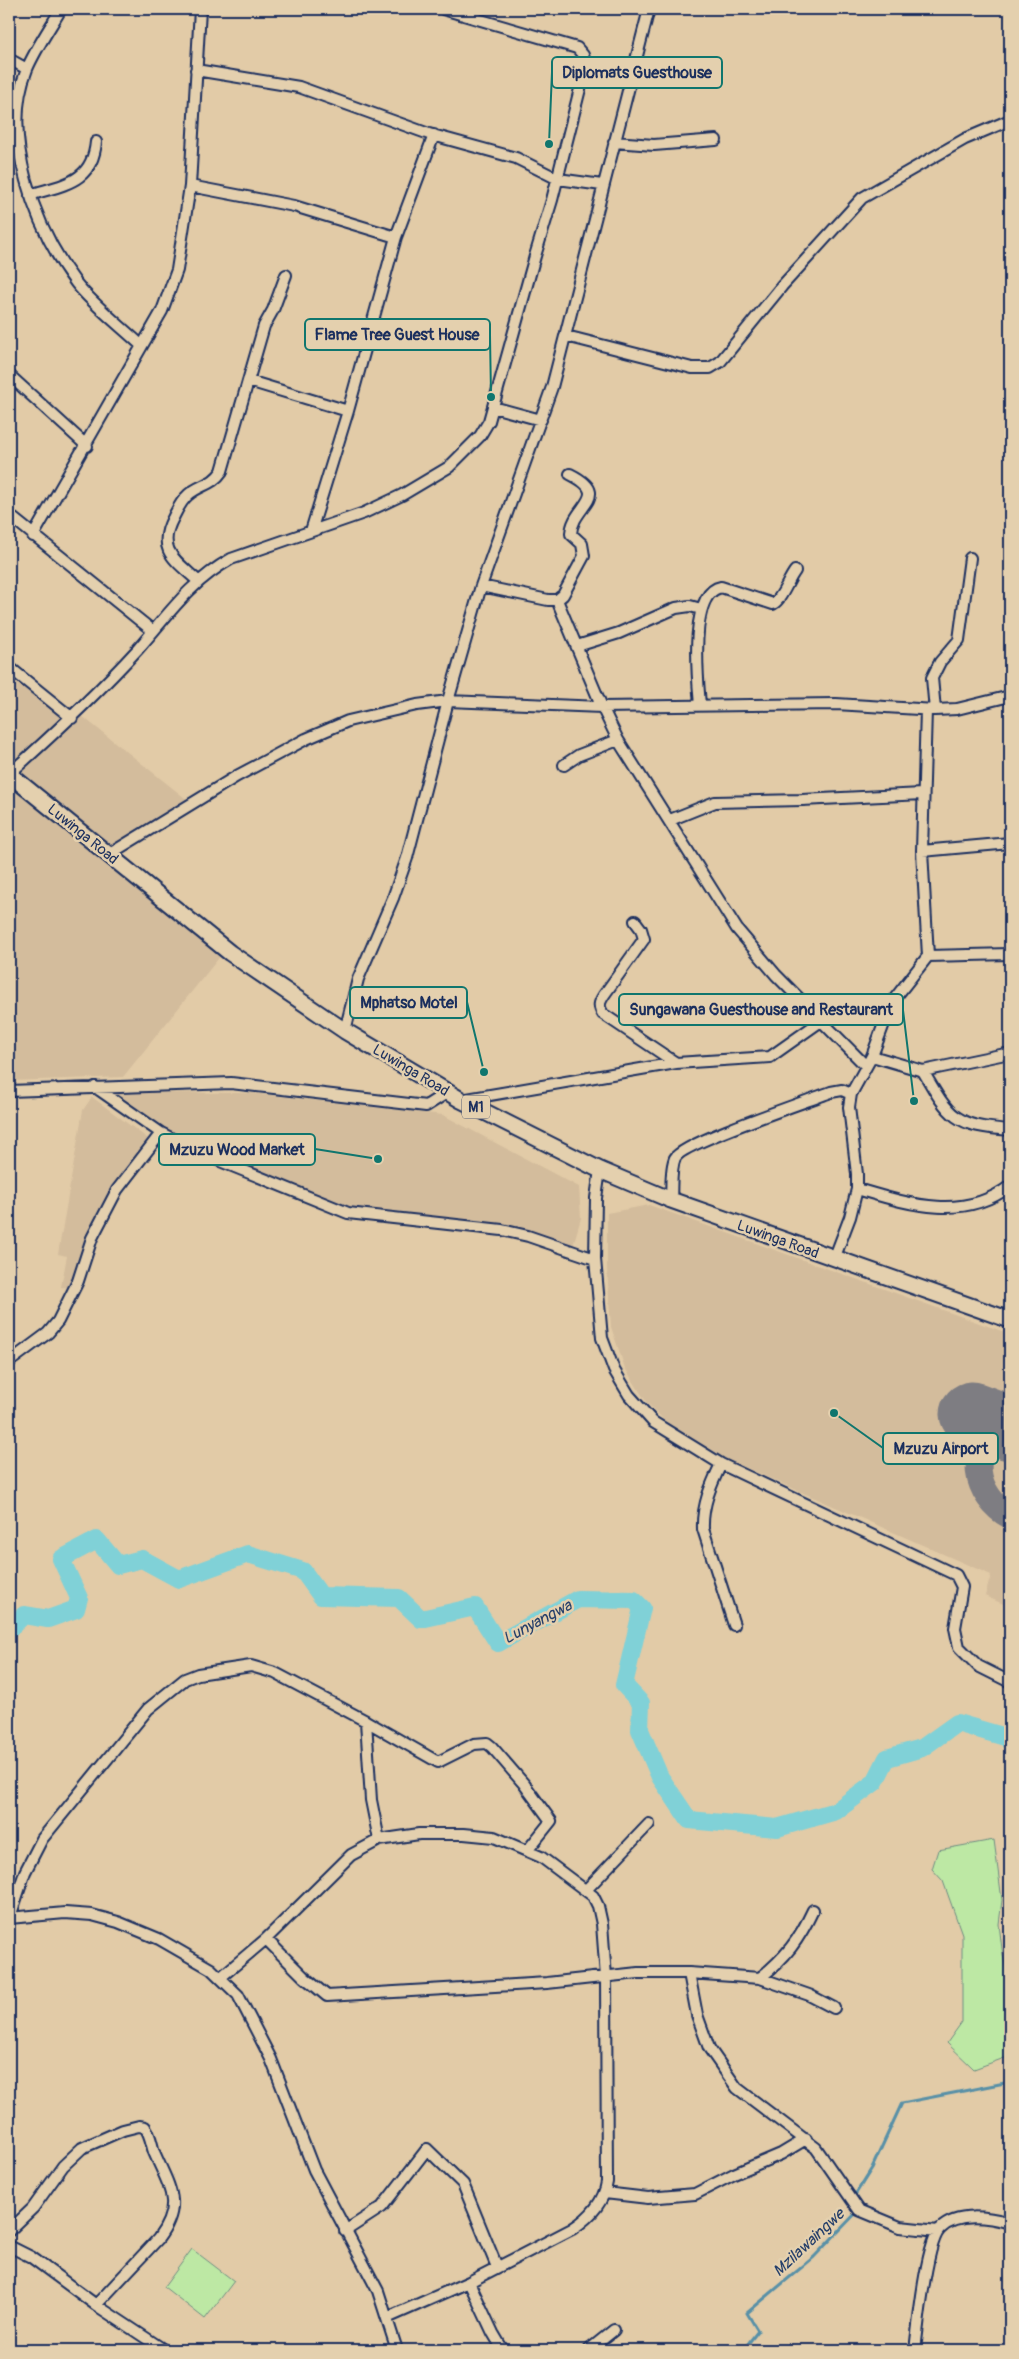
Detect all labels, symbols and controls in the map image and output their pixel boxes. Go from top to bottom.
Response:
callout: Diplomats Guesthouse [552,57,722,88]
text: Diplomats Guesthouse [562,63,713,83]
callout: Flame Tree Guest House [305,319,490,350]
text: Flame Tree Guest House [315,325,481,345]
street label: Luwinga Road [43,800,122,869]
callout: Mphatso Motel [350,987,467,1018]
text: Mphatso Motel [360,993,458,1013]
callout: Sungawana Guesthouse and Restaurant [619,994,903,1025]
text: Sungawana Guesthouse and Restaurant [629,1000,893,1020]
street label: Luwinga Road [369,1040,452,1101]
road number: M1 [462,1096,490,1118]
callout: Mzuzu Wood Market [159,1134,315,1165]
text: Mzuzu Wood Market [169,1140,305,1160]
street label: Luwinga Road [734,1216,821,1263]
callout: Mzuzu Airport [883,1433,998,1464]
text: Mzuzu Airport [893,1439,989,1459]
water label: Lunyangwa [500,1595,577,1648]
water label: Mzilawaingwe [769,2203,850,2281]

